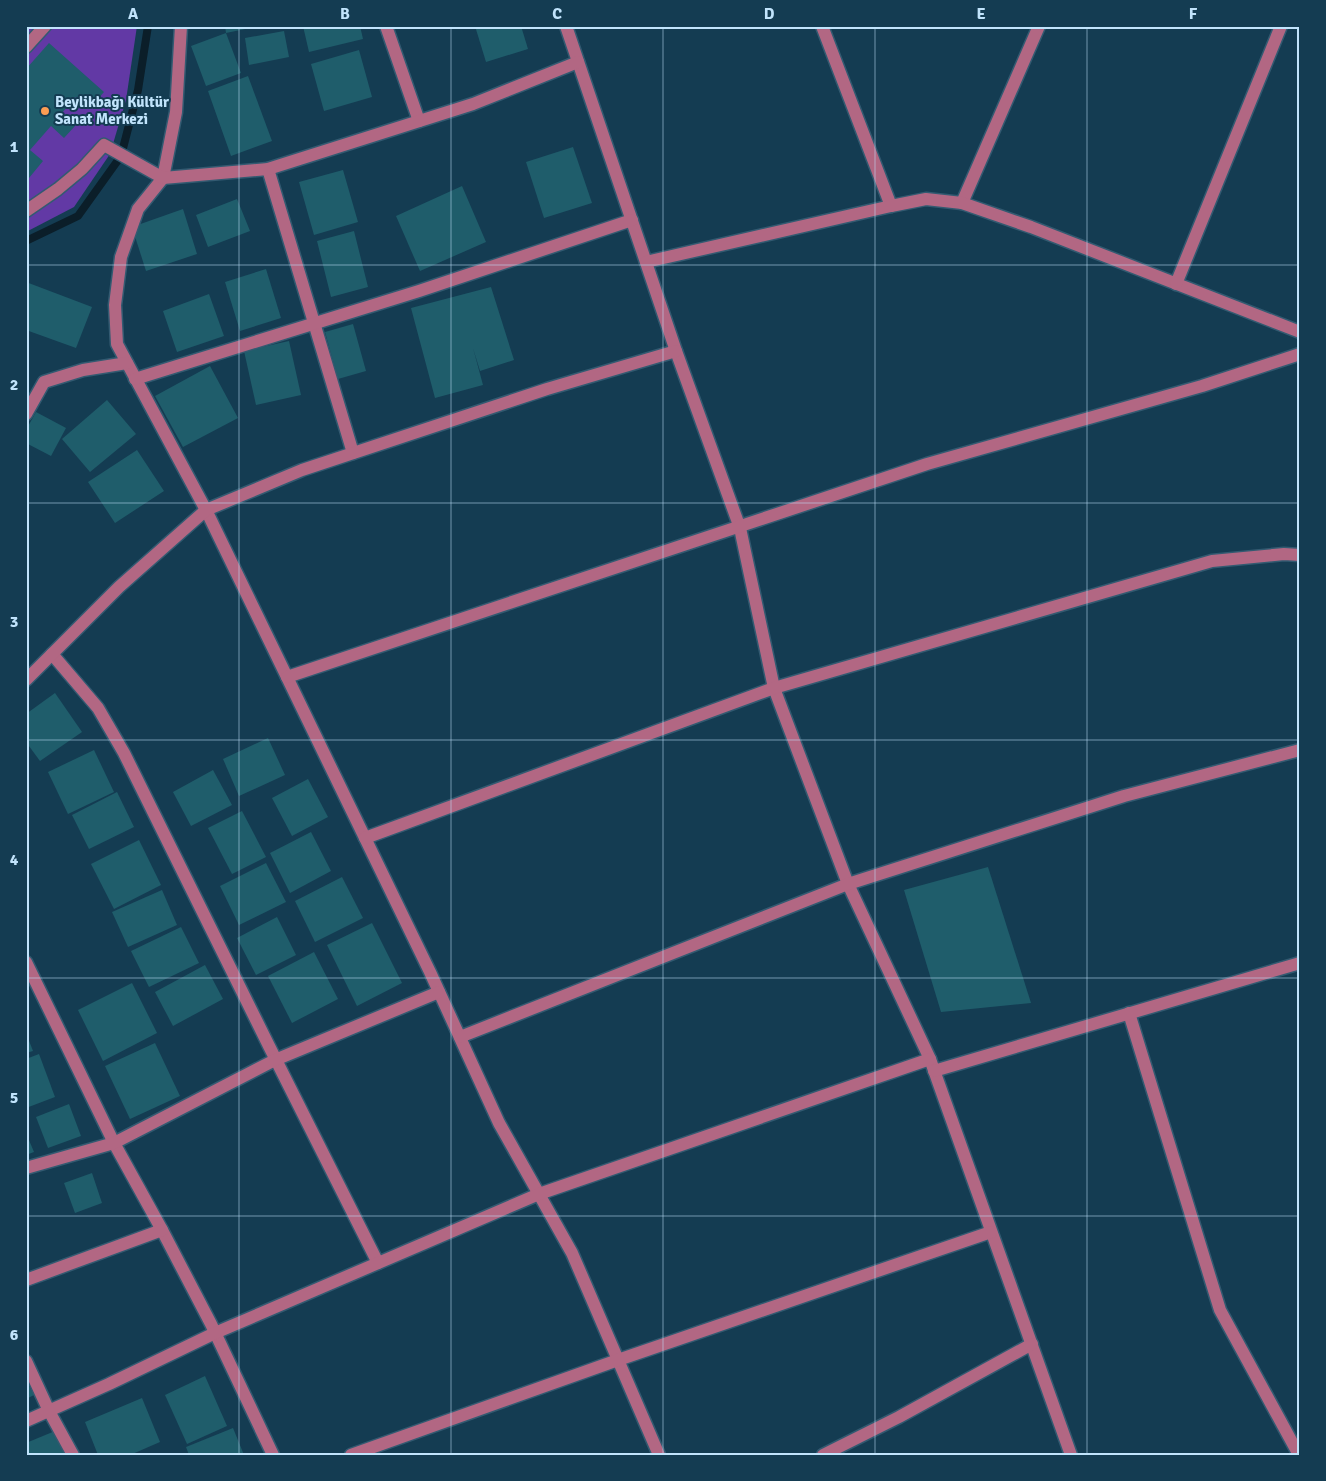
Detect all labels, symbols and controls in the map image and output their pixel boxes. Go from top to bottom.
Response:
text: A [128,4,139,24]
text: B [340,4,350,24]
text: C [552,4,562,24]
text: D [764,4,775,24]
text: E [976,4,986,24]
text: F [1189,4,1198,24]
place label: Beylikbağı Kültür Sanat Merkezi [55,93,169,128]
marker: Beylikbağı Kültür Sanat Merkezi [39,105,51,117]
text: 1 [10,137,19,157]
text: 2 [10,375,18,395]
text: 3 [10,612,18,632]
text: 4 [10,850,19,870]
text: 5 [10,1088,18,1108]
text: 6 [10,1325,19,1345]

